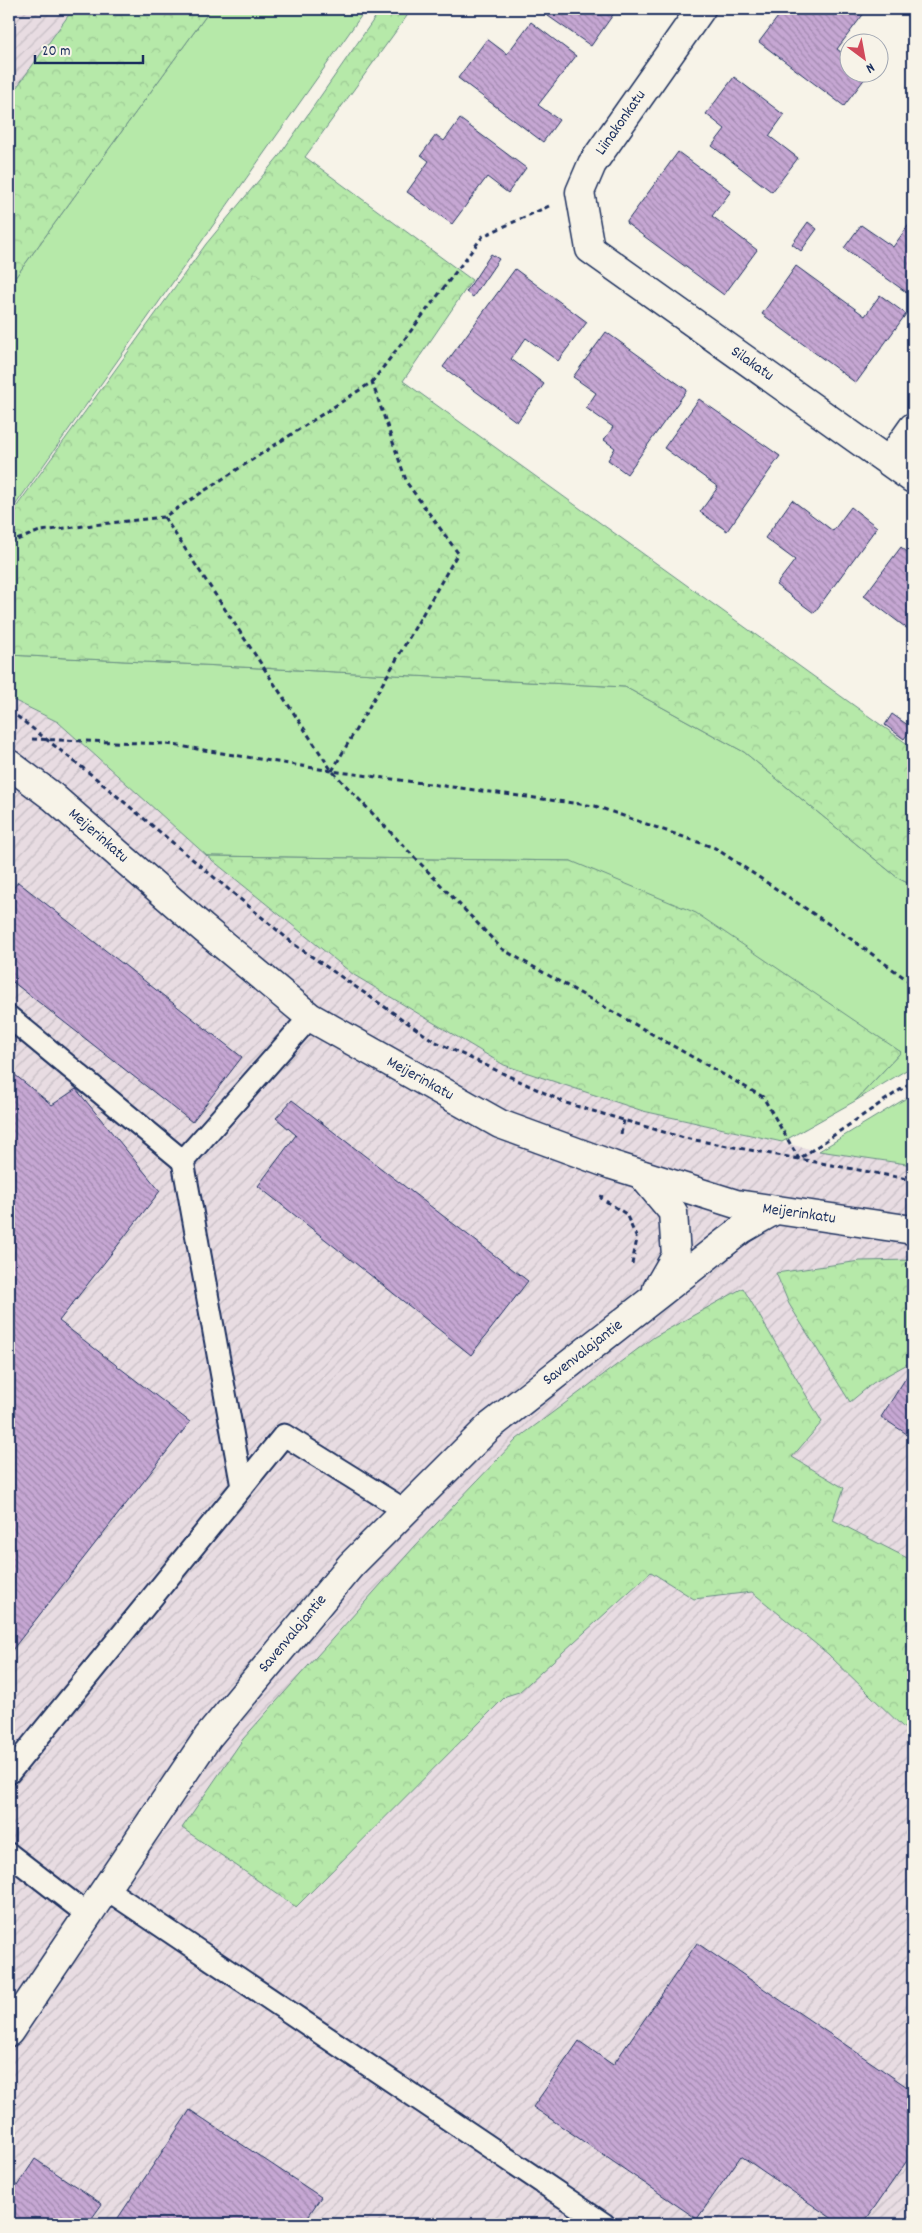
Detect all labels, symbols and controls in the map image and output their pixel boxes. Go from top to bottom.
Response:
scale bar [35,32,142,64]
north arrow [840,32,890,82]
text: 20 m [42,41,70,63]
text: N [862,57,878,78]
street label: Liinakonkatu [590,86,652,160]
street label: Silakatu [726,341,778,387]
street label: Meijerinkatu [63,803,133,869]
street label: Meijerinkatu [382,1051,458,1107]
street label: Meijerinkatu [761,1197,837,1231]
street label: Savenvalajantie [538,1314,628,1392]
street label: Savenvalajantie [253,1590,333,1678]

